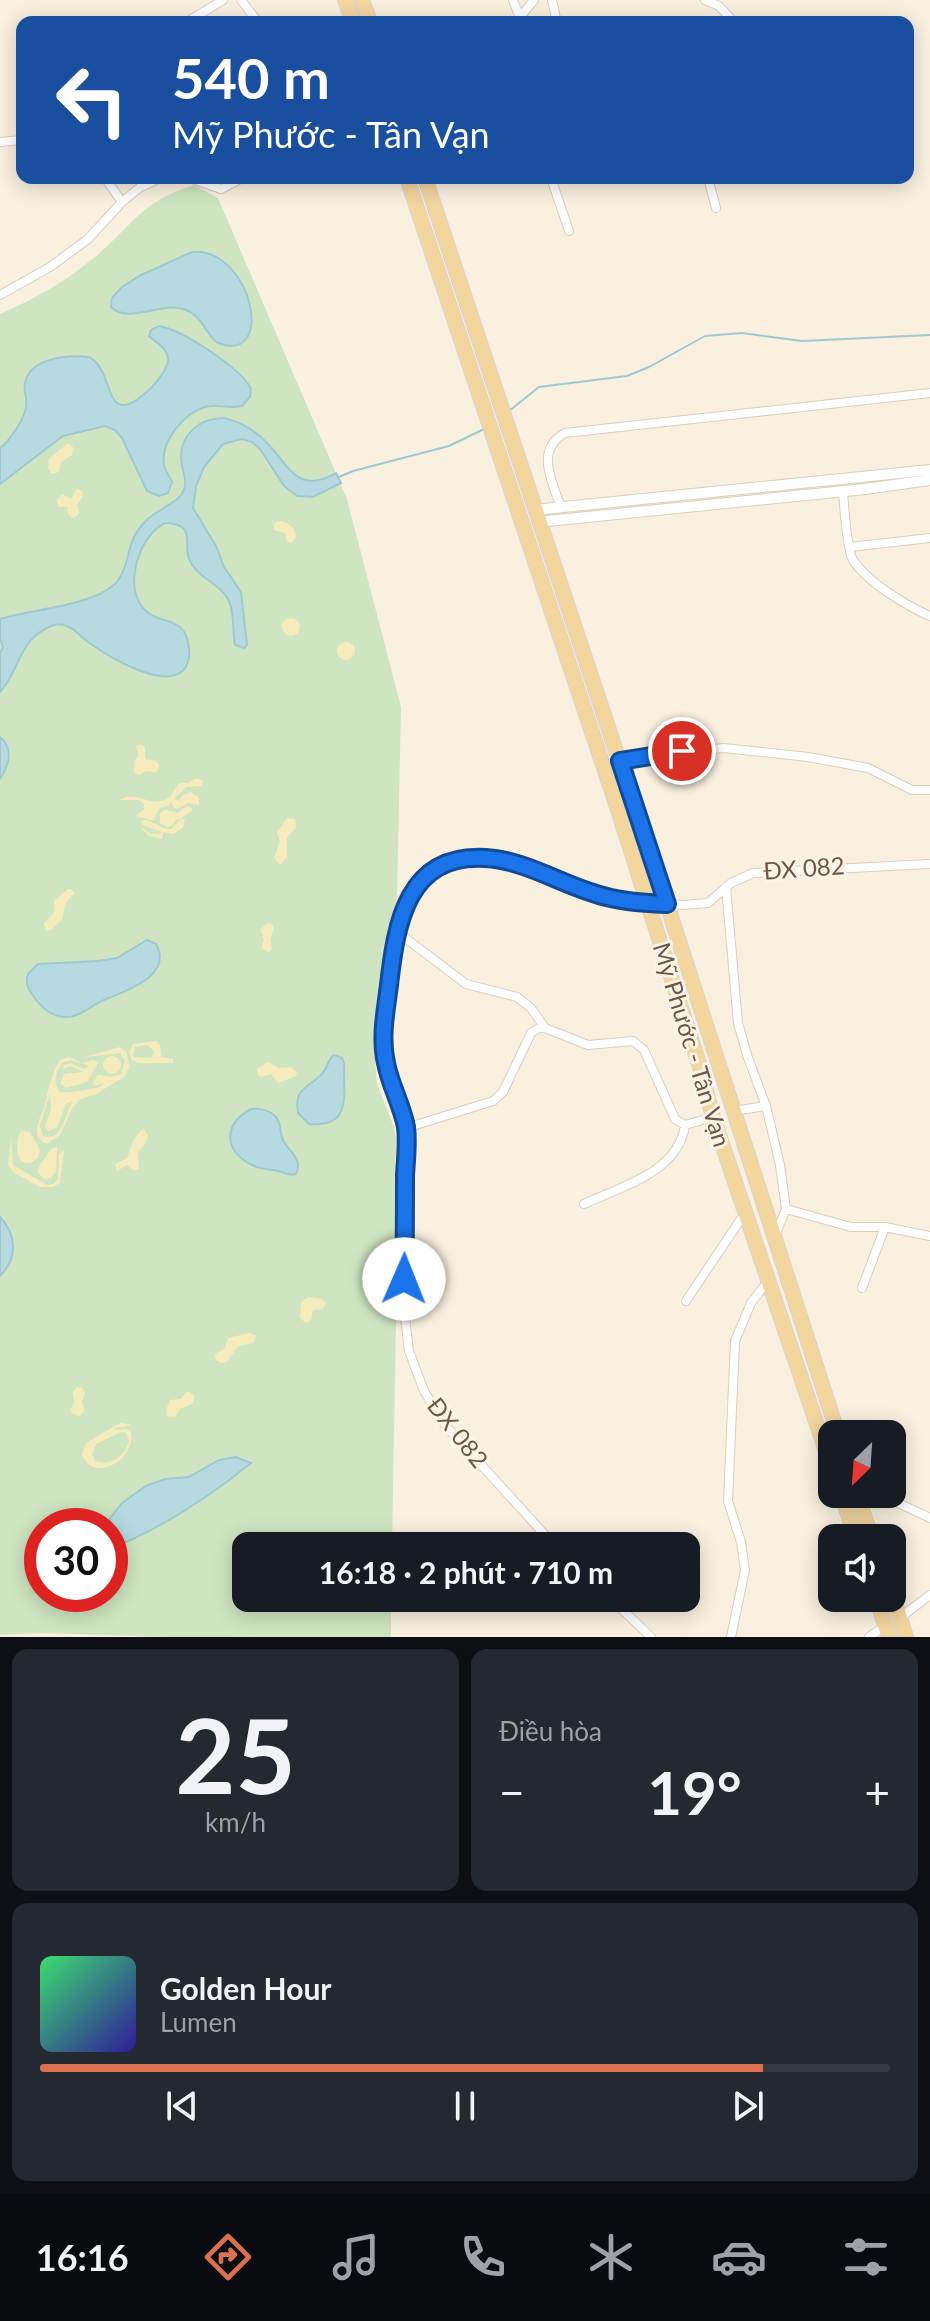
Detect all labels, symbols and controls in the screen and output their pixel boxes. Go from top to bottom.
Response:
text: 540 m [172,44,330,111]
icon: left [40,48,144,152]
text: Mỹ Phước - Tân Vạn [172,112,490,156]
pin [648,717,716,785]
icon: arrive [660,729,704,773]
street label: ĐX 082 [762,850,845,885]
street label: Mỹ Phước - Tân Vạn [648,939,737,1150]
position arrow [362,1237,446,1321]
street label: ĐX 082 [422,1391,495,1473]
north arrow [818,1420,906,1508]
map controls [818,1420,906,1612]
speed limit sign: 30 [24,1508,128,1612]
button: sound [818,1524,906,1612]
text: 16:18 · 2 phút · 710 m [319,1554,613,1590]
text: 25 [175,1691,296,1816]
text: Điều hòa [499,1715,602,1747]
text: 19° [647,1756,742,1828]
text: − [499,1766,525,1818]
text: + [864,1766,890,1818]
text: km/h [205,1806,266,1838]
text: Golden Hour [160,1970,332,2006]
text: Lumen [160,2006,237,2038]
icon: previous [160,2084,204,2128]
icon: pause [443,2084,487,2128]
icon: next [726,2084,770,2128]
icon: directions [200,2229,256,2285]
icon: music [328,2229,384,2285]
icon: phone [455,2229,511,2285]
icon: climate [583,2229,639,2285]
icon: car [711,2229,767,2285]
icon: filters [838,2229,894,2285]
text: 16:16 [36,2235,129,2279]

